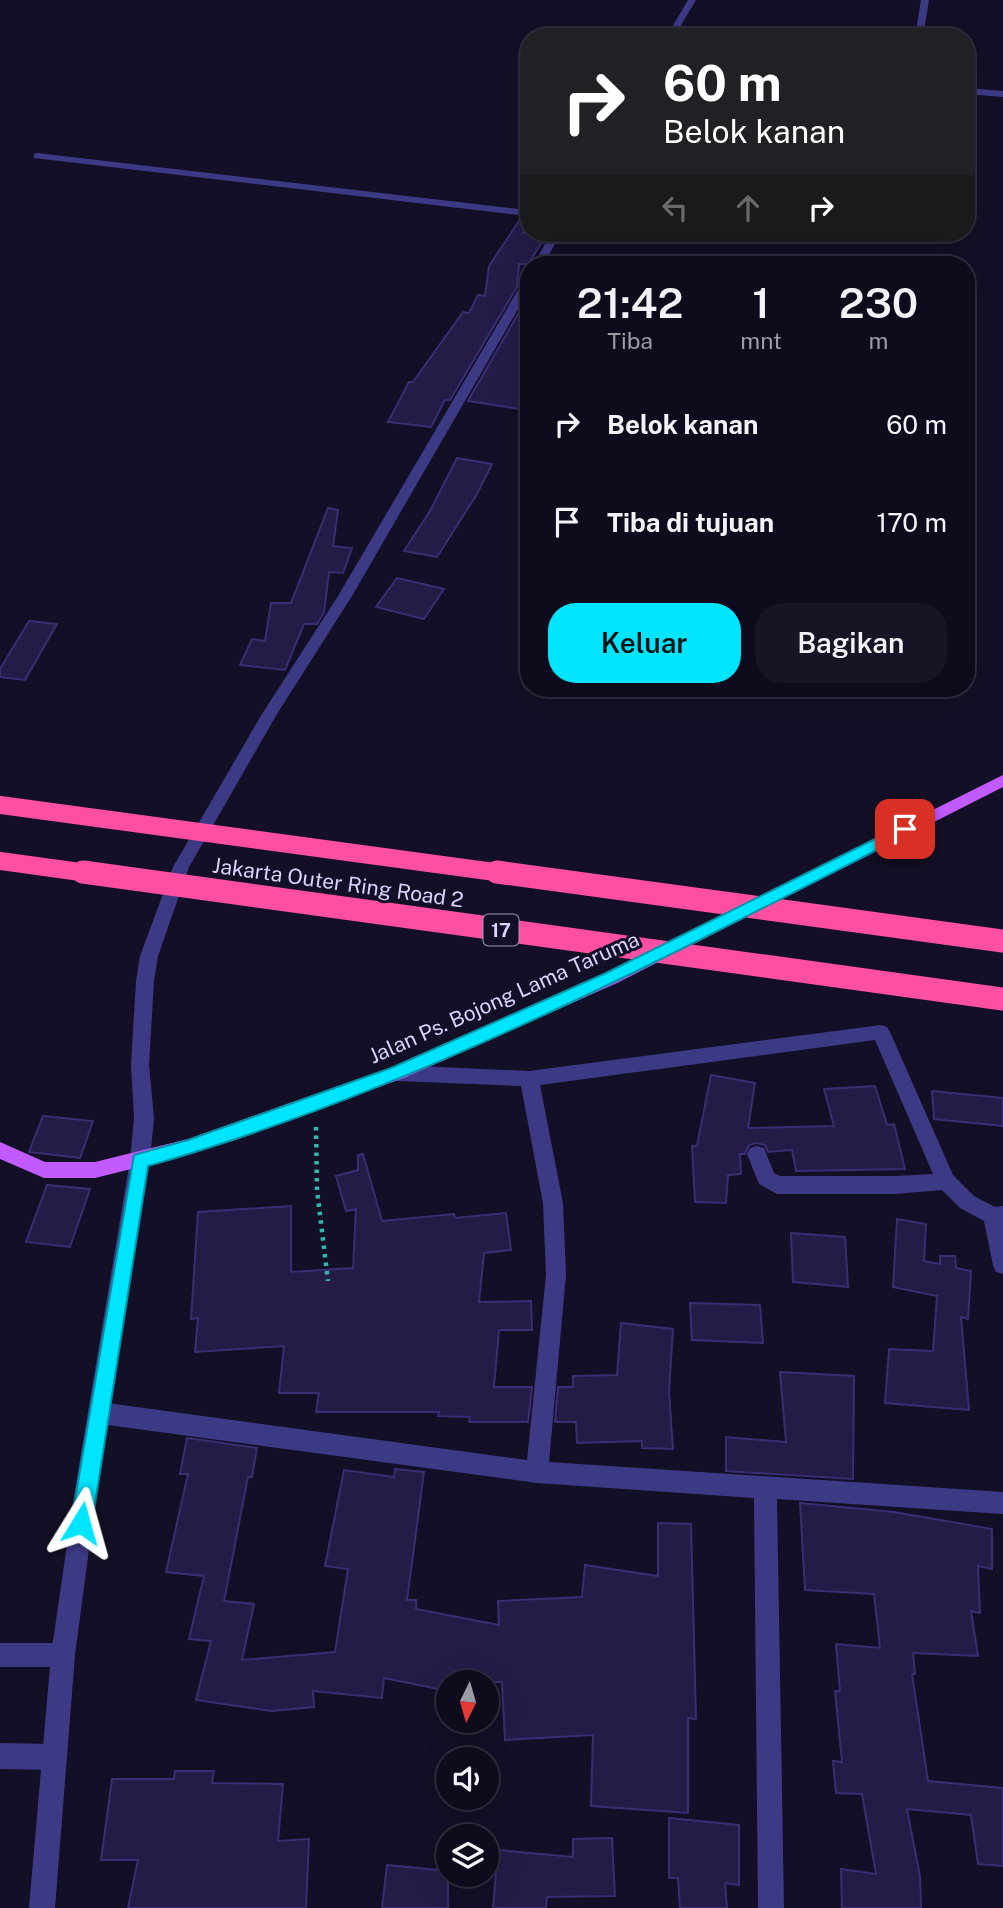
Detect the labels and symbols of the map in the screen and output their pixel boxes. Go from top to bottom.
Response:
pin [875,799,935,859]
street label: Jakarta Outer Ring Road 2 [211,852,465,913]
road number: 17 [484,914,518,946]
street label: Jalan Ps. Bojong Lama Taruma [365,926,643,1069]
position arrow [44,1486,118,1560]
north arrow [436,1670,499,1732]

